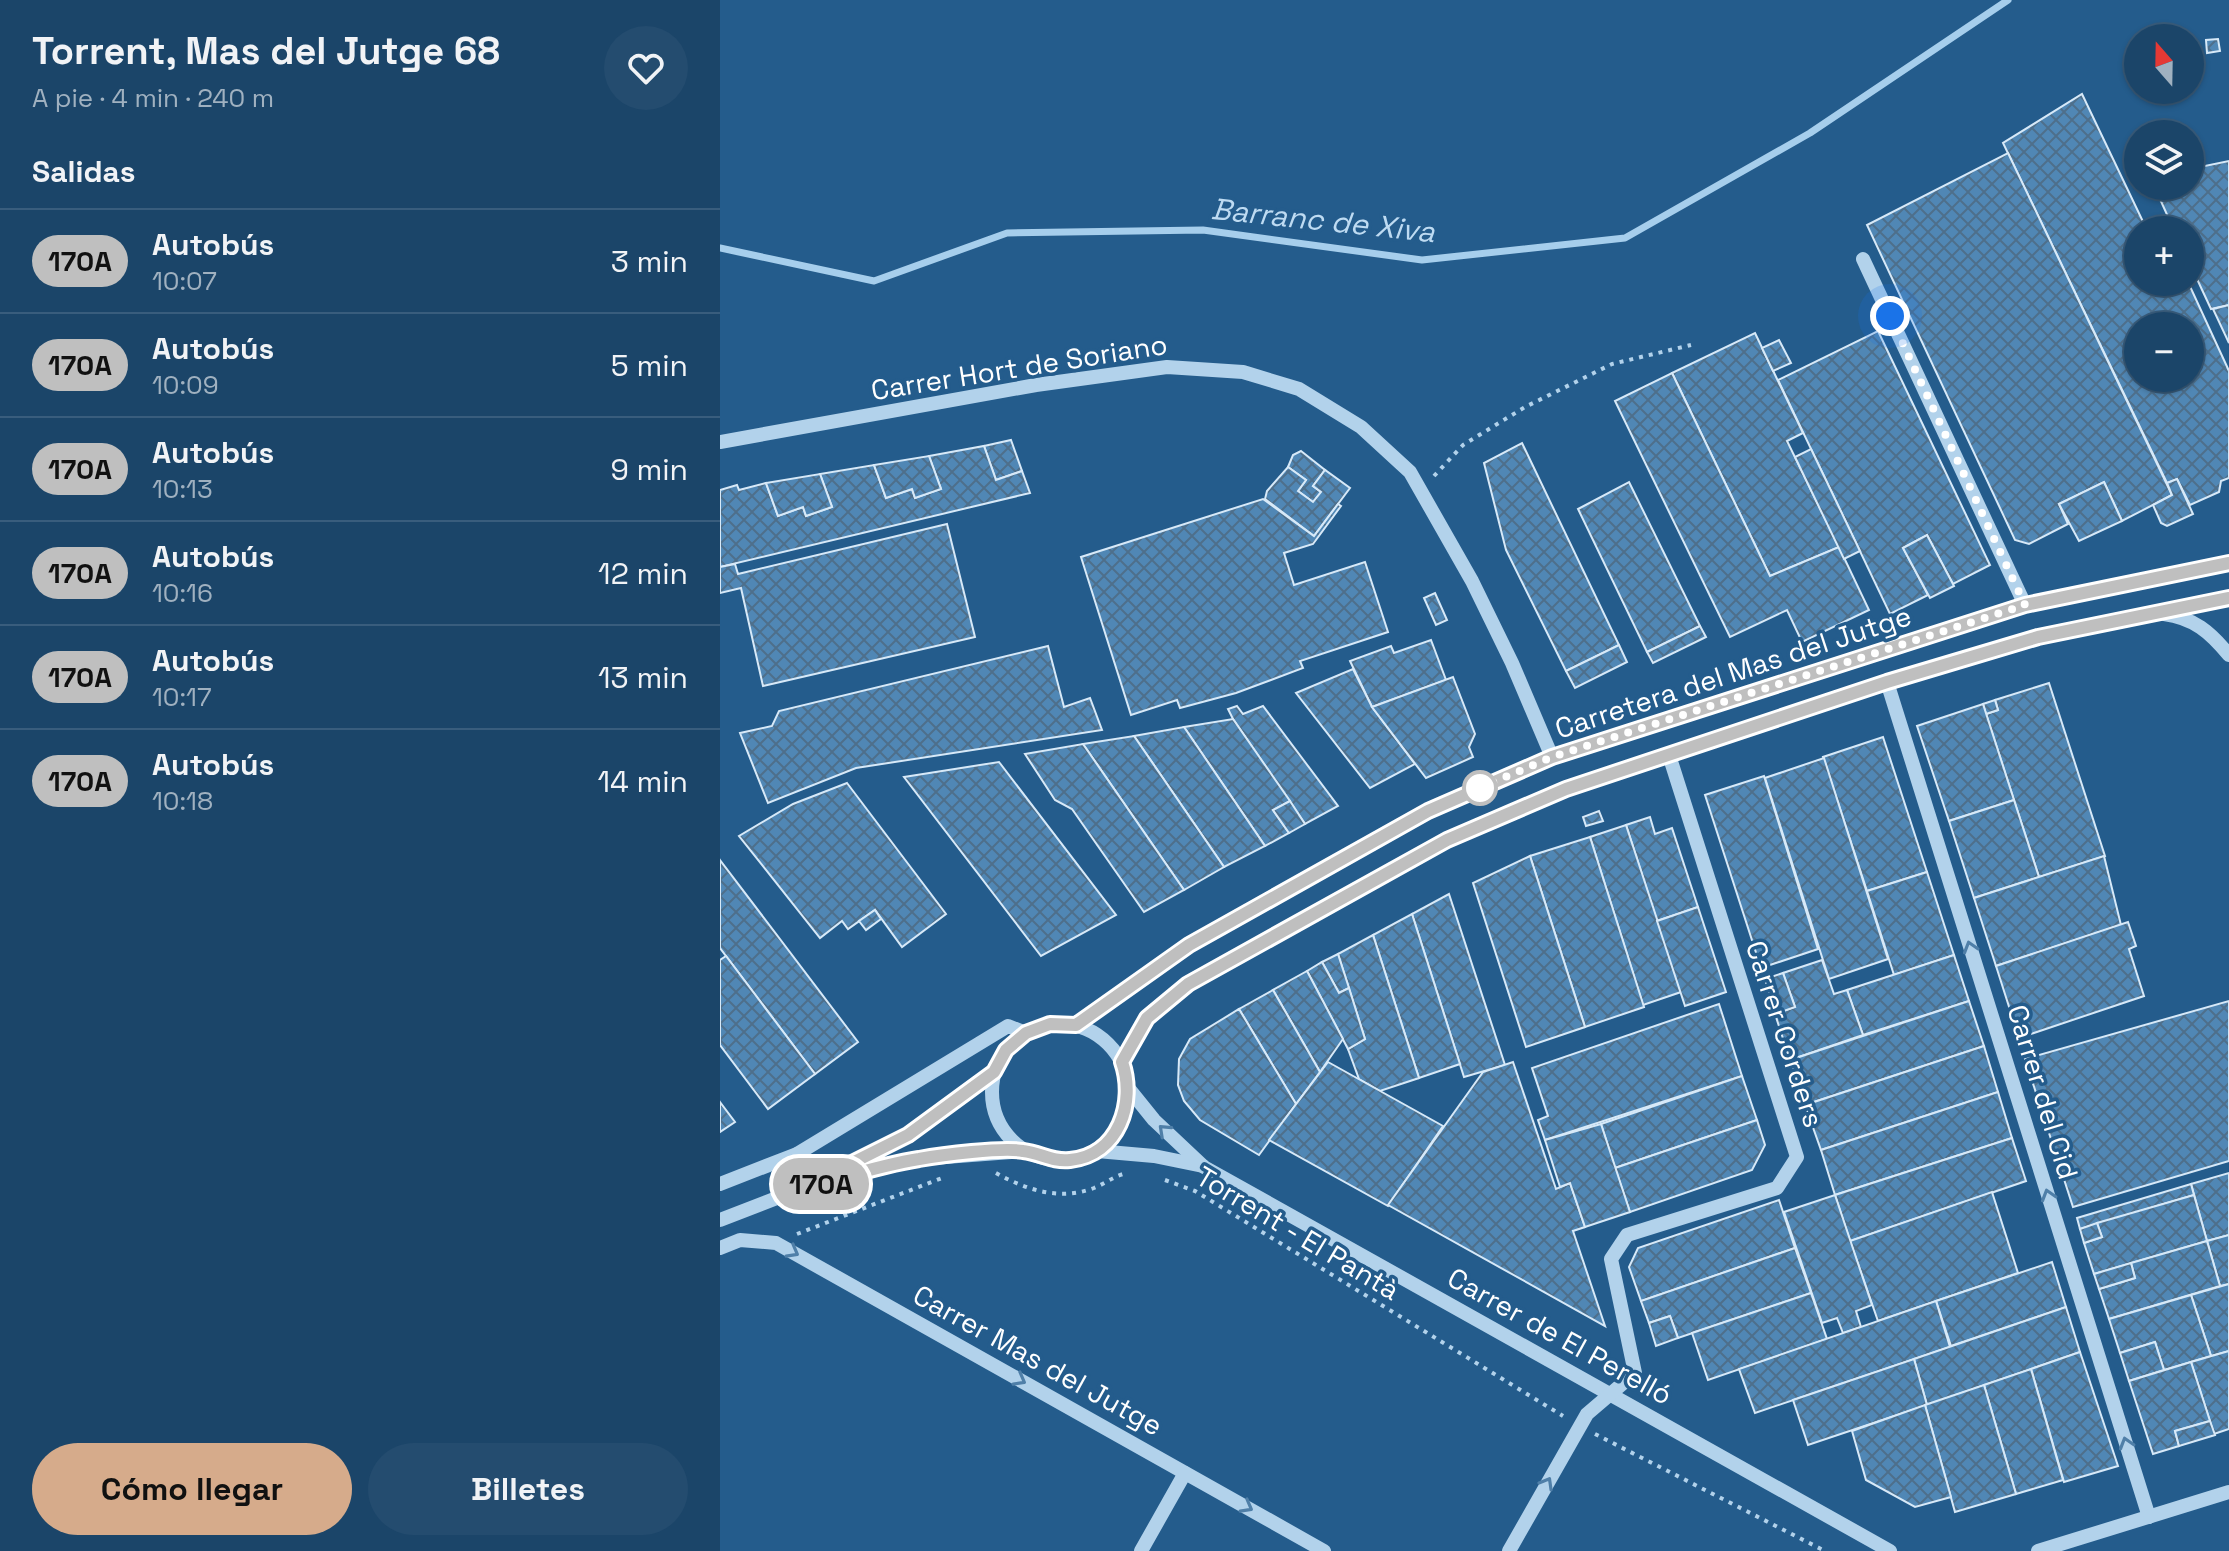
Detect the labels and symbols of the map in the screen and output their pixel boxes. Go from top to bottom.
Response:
north arrow [2124,24,2204,104]
water label: Barranc de Xiva [1209,189,1438,251]
your location [1870,296,1910,336]
street label: Carrer Hort de Soriano [868,326,1170,408]
street label: Carretera del Mas del Jutge [1550,597,1916,747]
unlabelled marker [1463,771,1497,805]
street label: Carrer Corders [1738,936,1832,1132]
one-way arrow [1963,940,1979,954]
street label: Carrer del Cid [1999,1000,2087,1184]
one-way arrow [1159,1125,1174,1139]
line badge: 170A [765,1158,877,1210]
street label: Torrent - El Pantà [1190,1158,1406,1308]
one-way arrow [2041,1188,2057,1202]
one-way arrow [785,1242,799,1258]
street label: Carrer de El Perelló [1441,1259,1679,1413]
street label: Carrer Mas del Jutge [907,1276,1169,1444]
one-way arrow [1011,1370,1026,1386]
one-way arrow [2119,1436,2135,1450]
one-way arrow [1537,1477,1553,1492]
one-way arrow [1238,1498,1253,1513]

